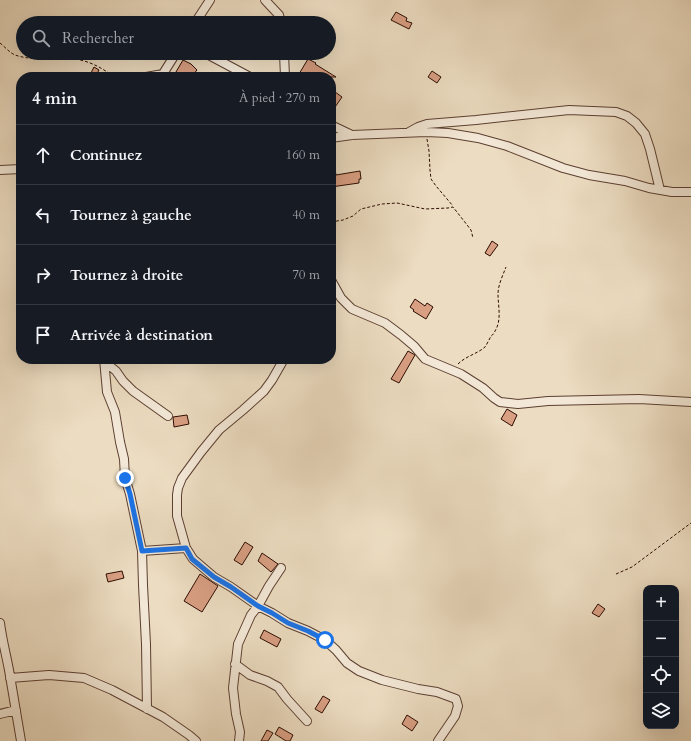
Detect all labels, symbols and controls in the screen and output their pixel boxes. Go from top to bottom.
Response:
search box [16,16,336,60]
icon: search [30,27,52,49]
text: Rechercher [62,28,134,48]
text: 4 min [32,87,77,110]
text: À pied · 270 m [239,89,320,107]
icon: ahead [32,144,54,166]
text: Continuez [70,145,142,165]
text: 160 m [286,146,320,164]
icon: left [32,204,54,226]
text: Tournez à gauche [70,205,192,225]
text: 40 m [292,206,320,224]
icon: right [32,264,54,286]
text: Tournez à droite [70,265,183,285]
text: 70 m [292,266,320,284]
icon: arrive [32,324,54,346]
text: Arrivée à destination [70,325,213,345]
route end [116,469,134,487]
map controls [643,585,679,729]
button: + [643,585,679,621]
button: − [643,621,679,657]
route start [316,631,334,649]
button: locate [643,657,679,693]
button: layers [643,693,679,729]

